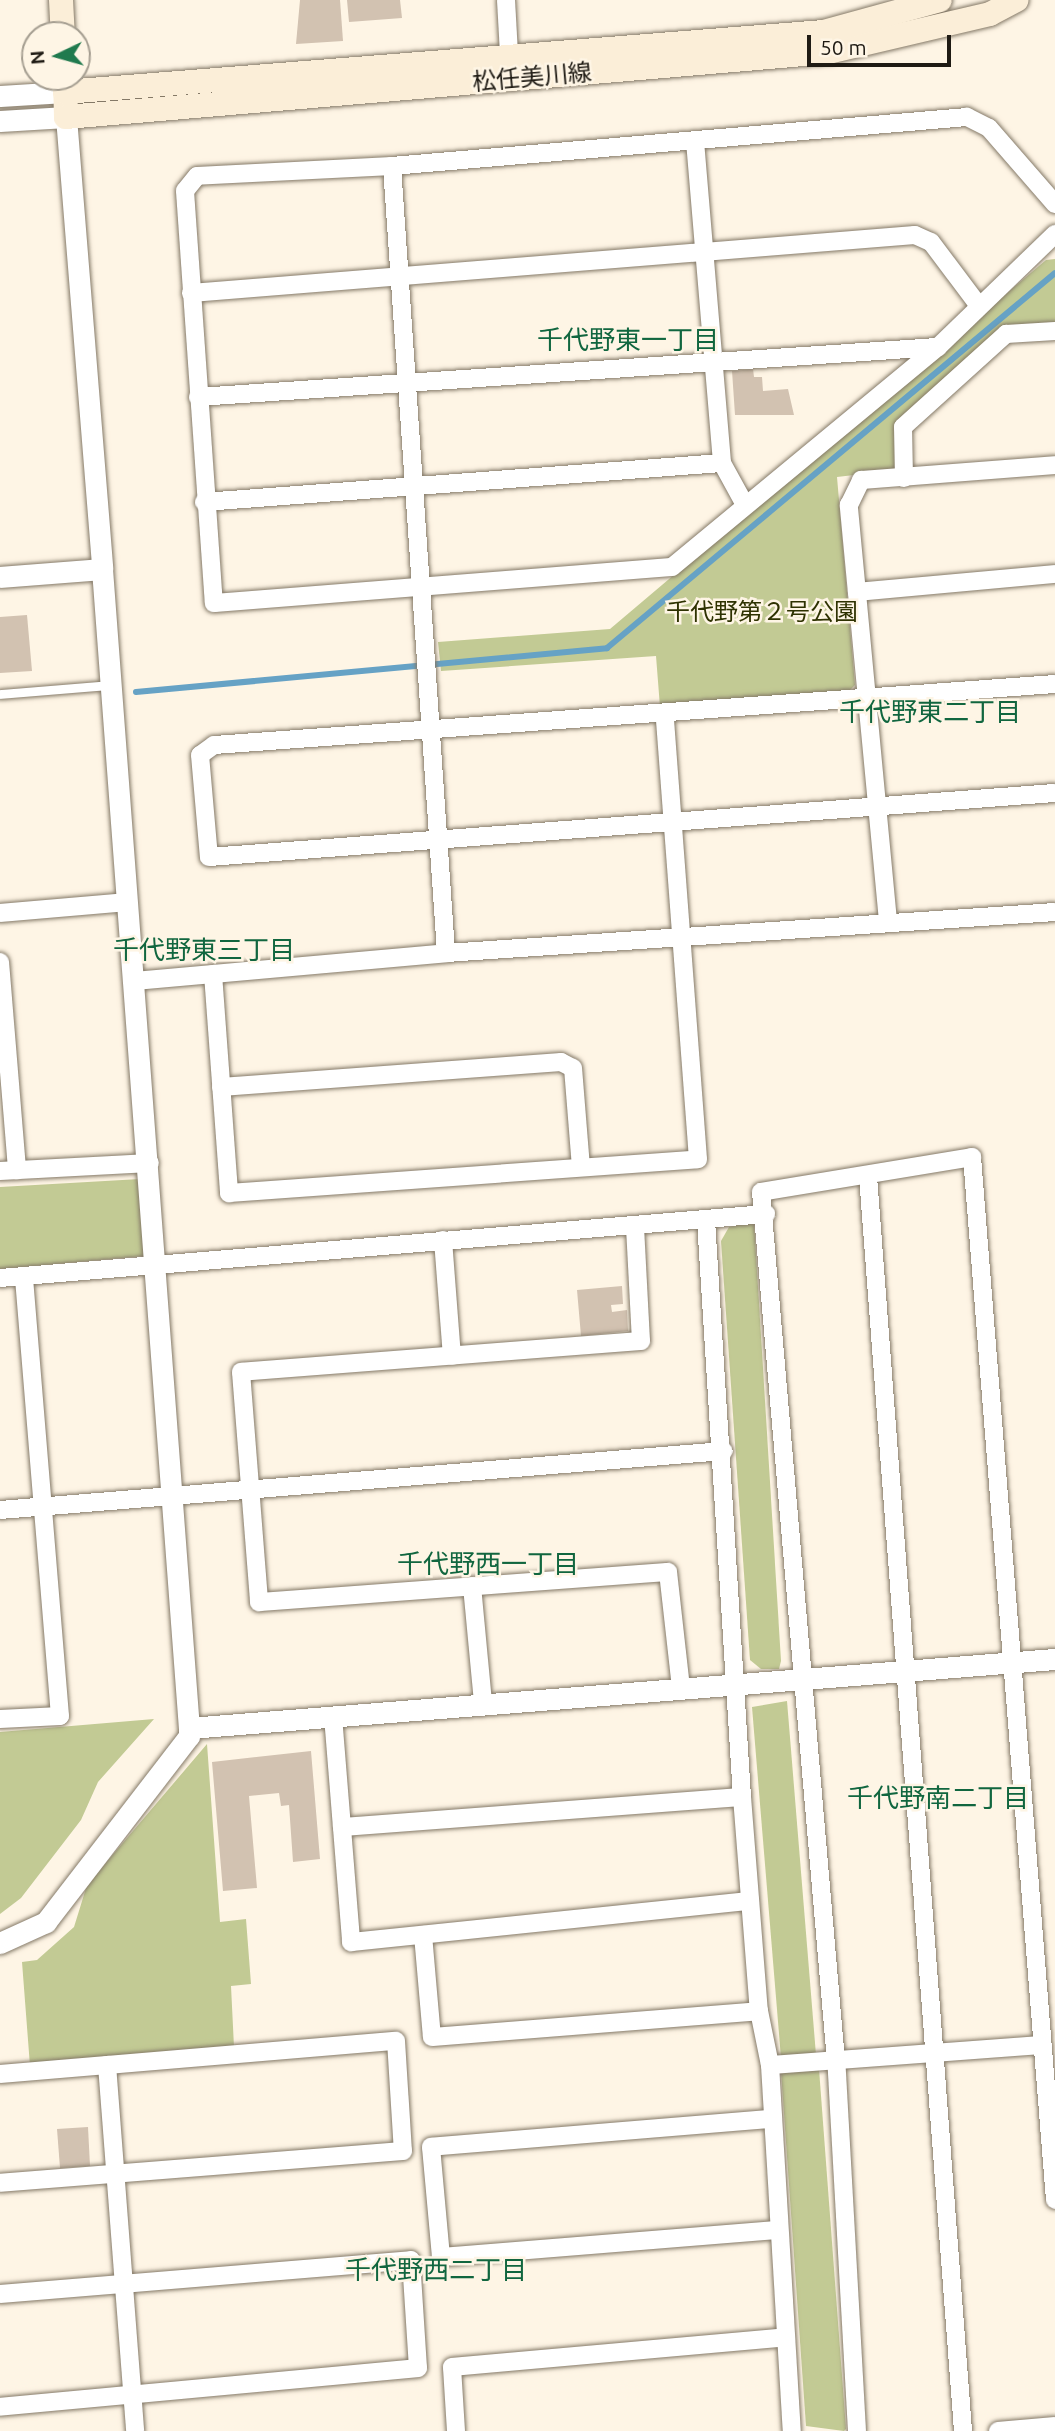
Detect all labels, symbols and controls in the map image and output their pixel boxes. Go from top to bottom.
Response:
north arrow [21,21,91,91]
scale bar [810,21,954,65]
text: 50 m [820,35,867,59]
text: N [25,50,49,66]
street label: 松任美川線 [471,57,593,97]
district label: 千代野東一丁目 [537,324,719,356]
park label: 千代野第２号公園 [666,598,858,626]
district label: 千代野東二丁目 [839,696,1021,728]
district label: 千代野東三丁目 [113,934,295,966]
district label: 千代野西一丁目 [397,1548,579,1580]
district label: 千代野南二丁目 [847,1782,1029,1814]
district label: 千代野西二丁目 [345,2254,527,2286]

